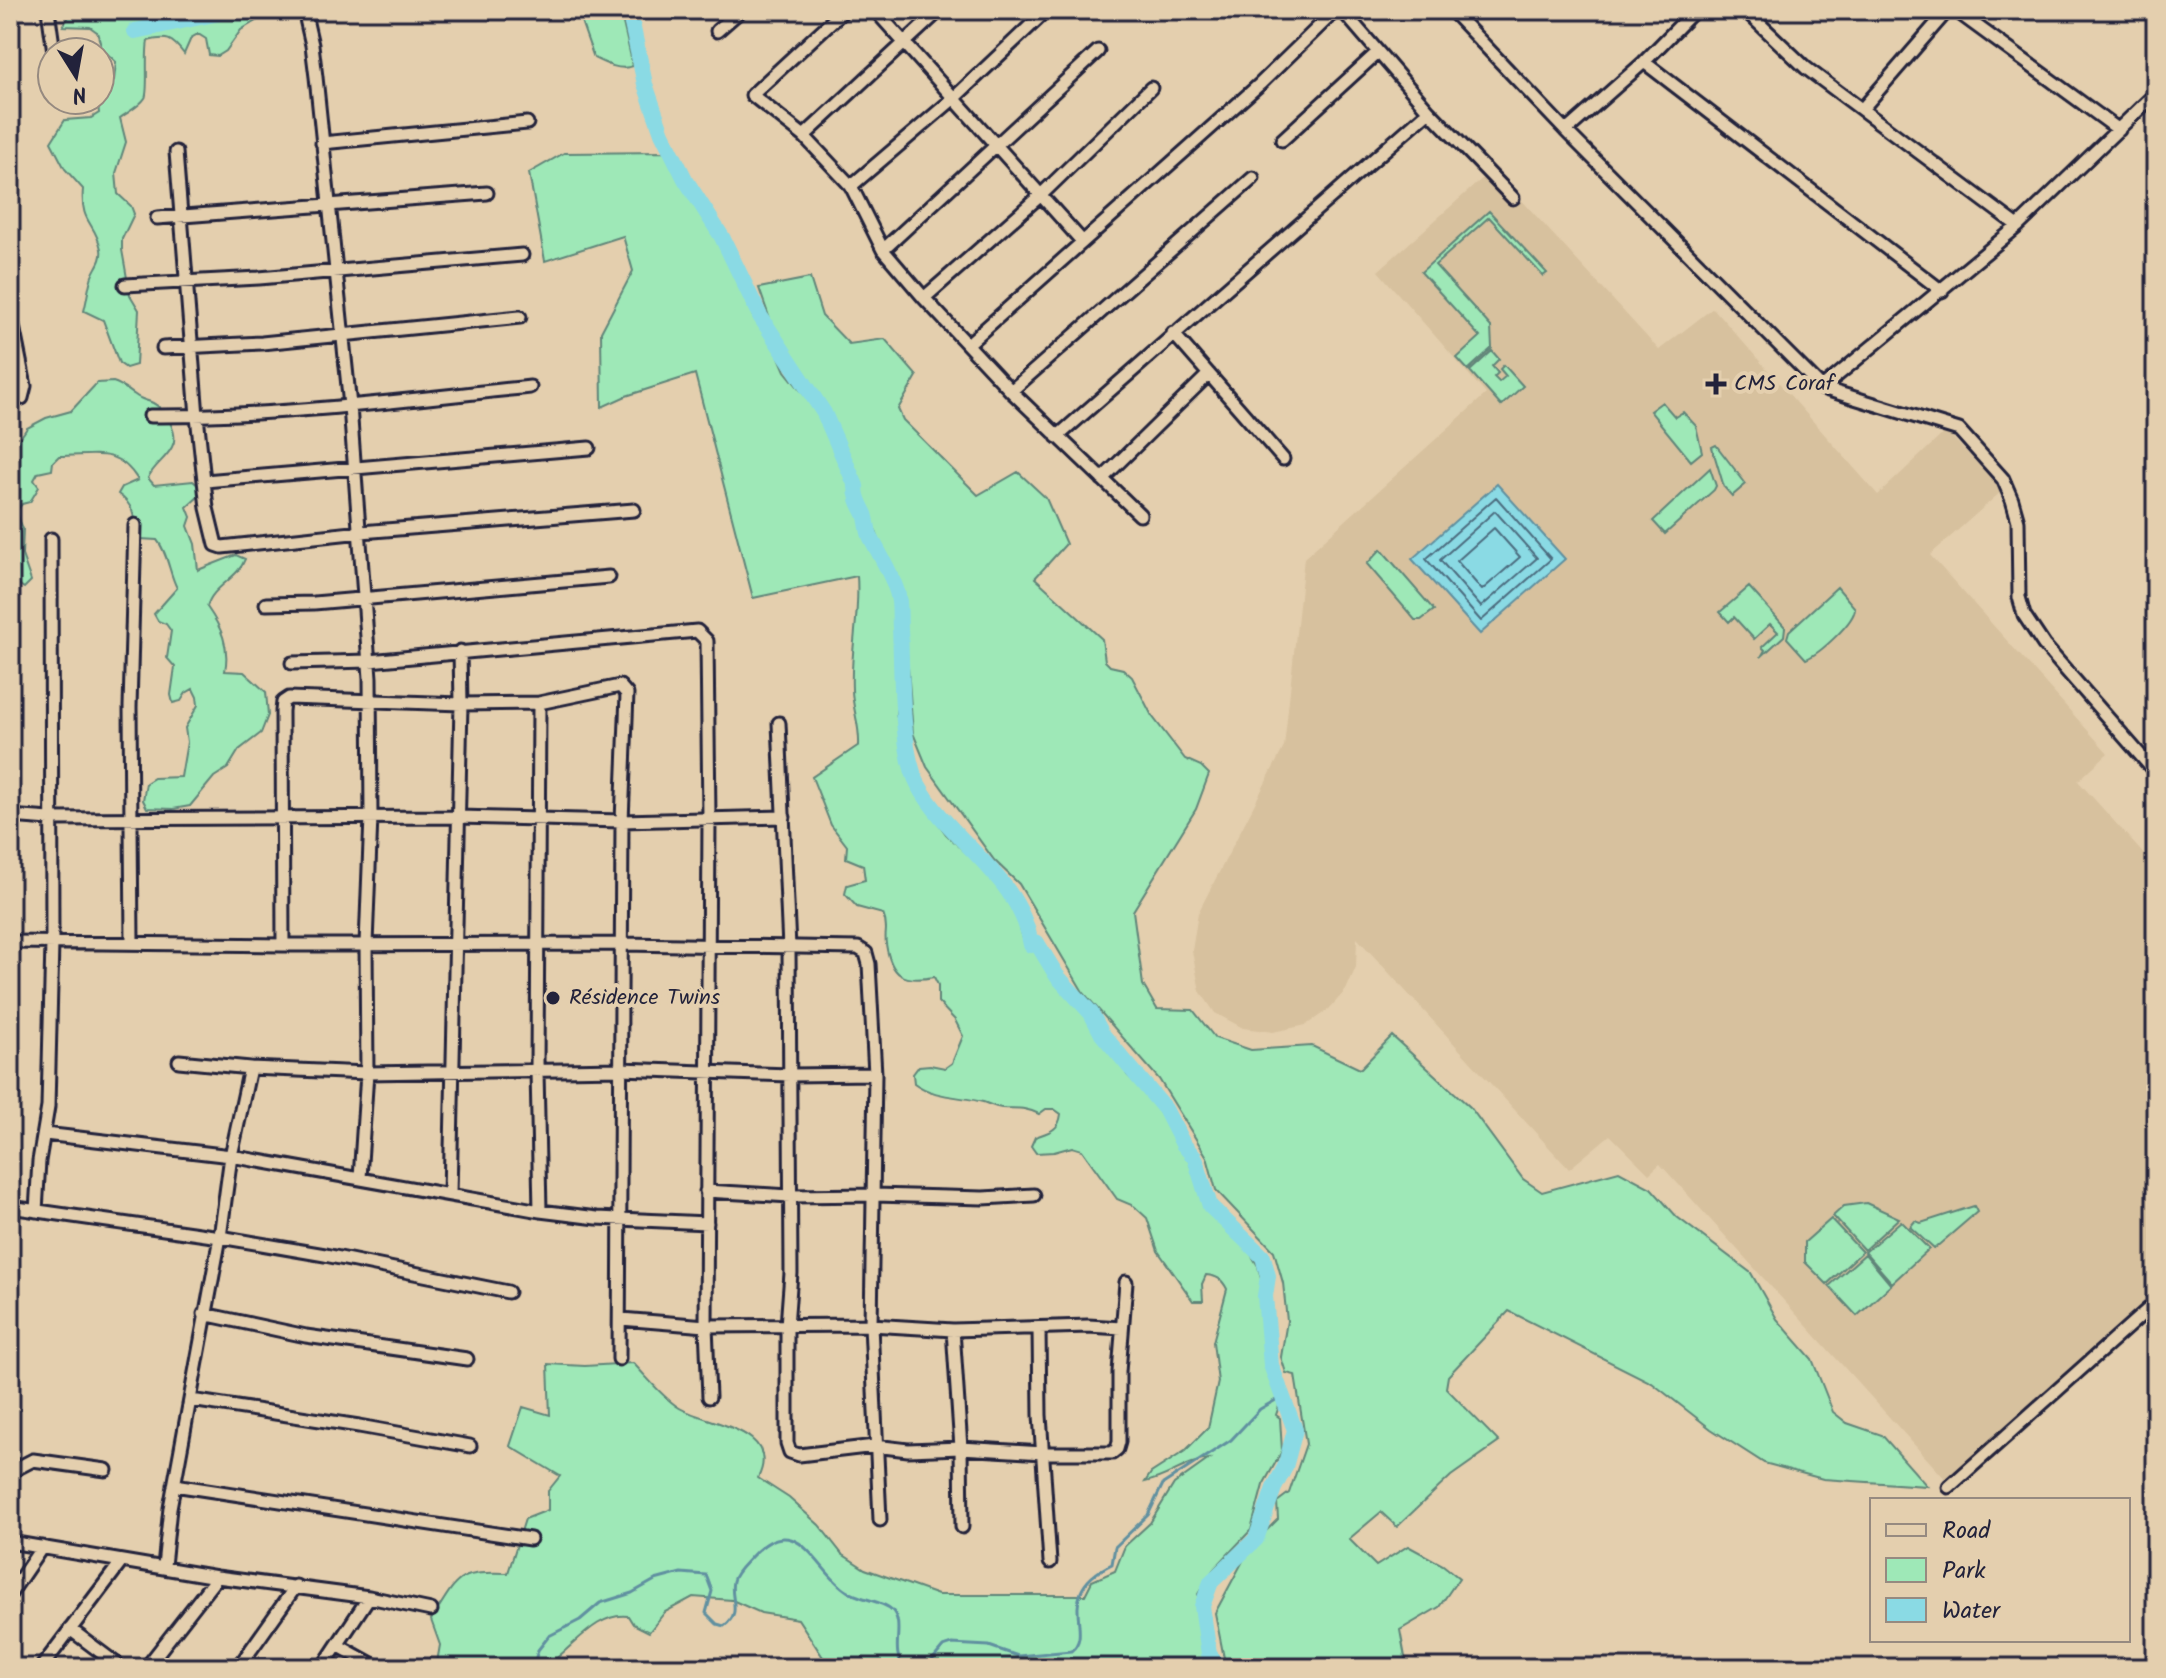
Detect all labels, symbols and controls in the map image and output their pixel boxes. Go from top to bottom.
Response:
north arrow [36,36,116,116]
text: N [69,75,89,112]
place label: CMS Coraf [1734,367,1837,402]
marker: CMS Coraf [1705,373,1727,395]
place label: Résidence Twins [569,981,721,1016]
marker: Résidence Twins [544,989,562,1007]
legend [1870,1498,2130,1642]
text: Road [1942,1512,1991,1551]
text: Park [1942,1552,1986,1591]
text: Water [1942,1592,2002,1631]

